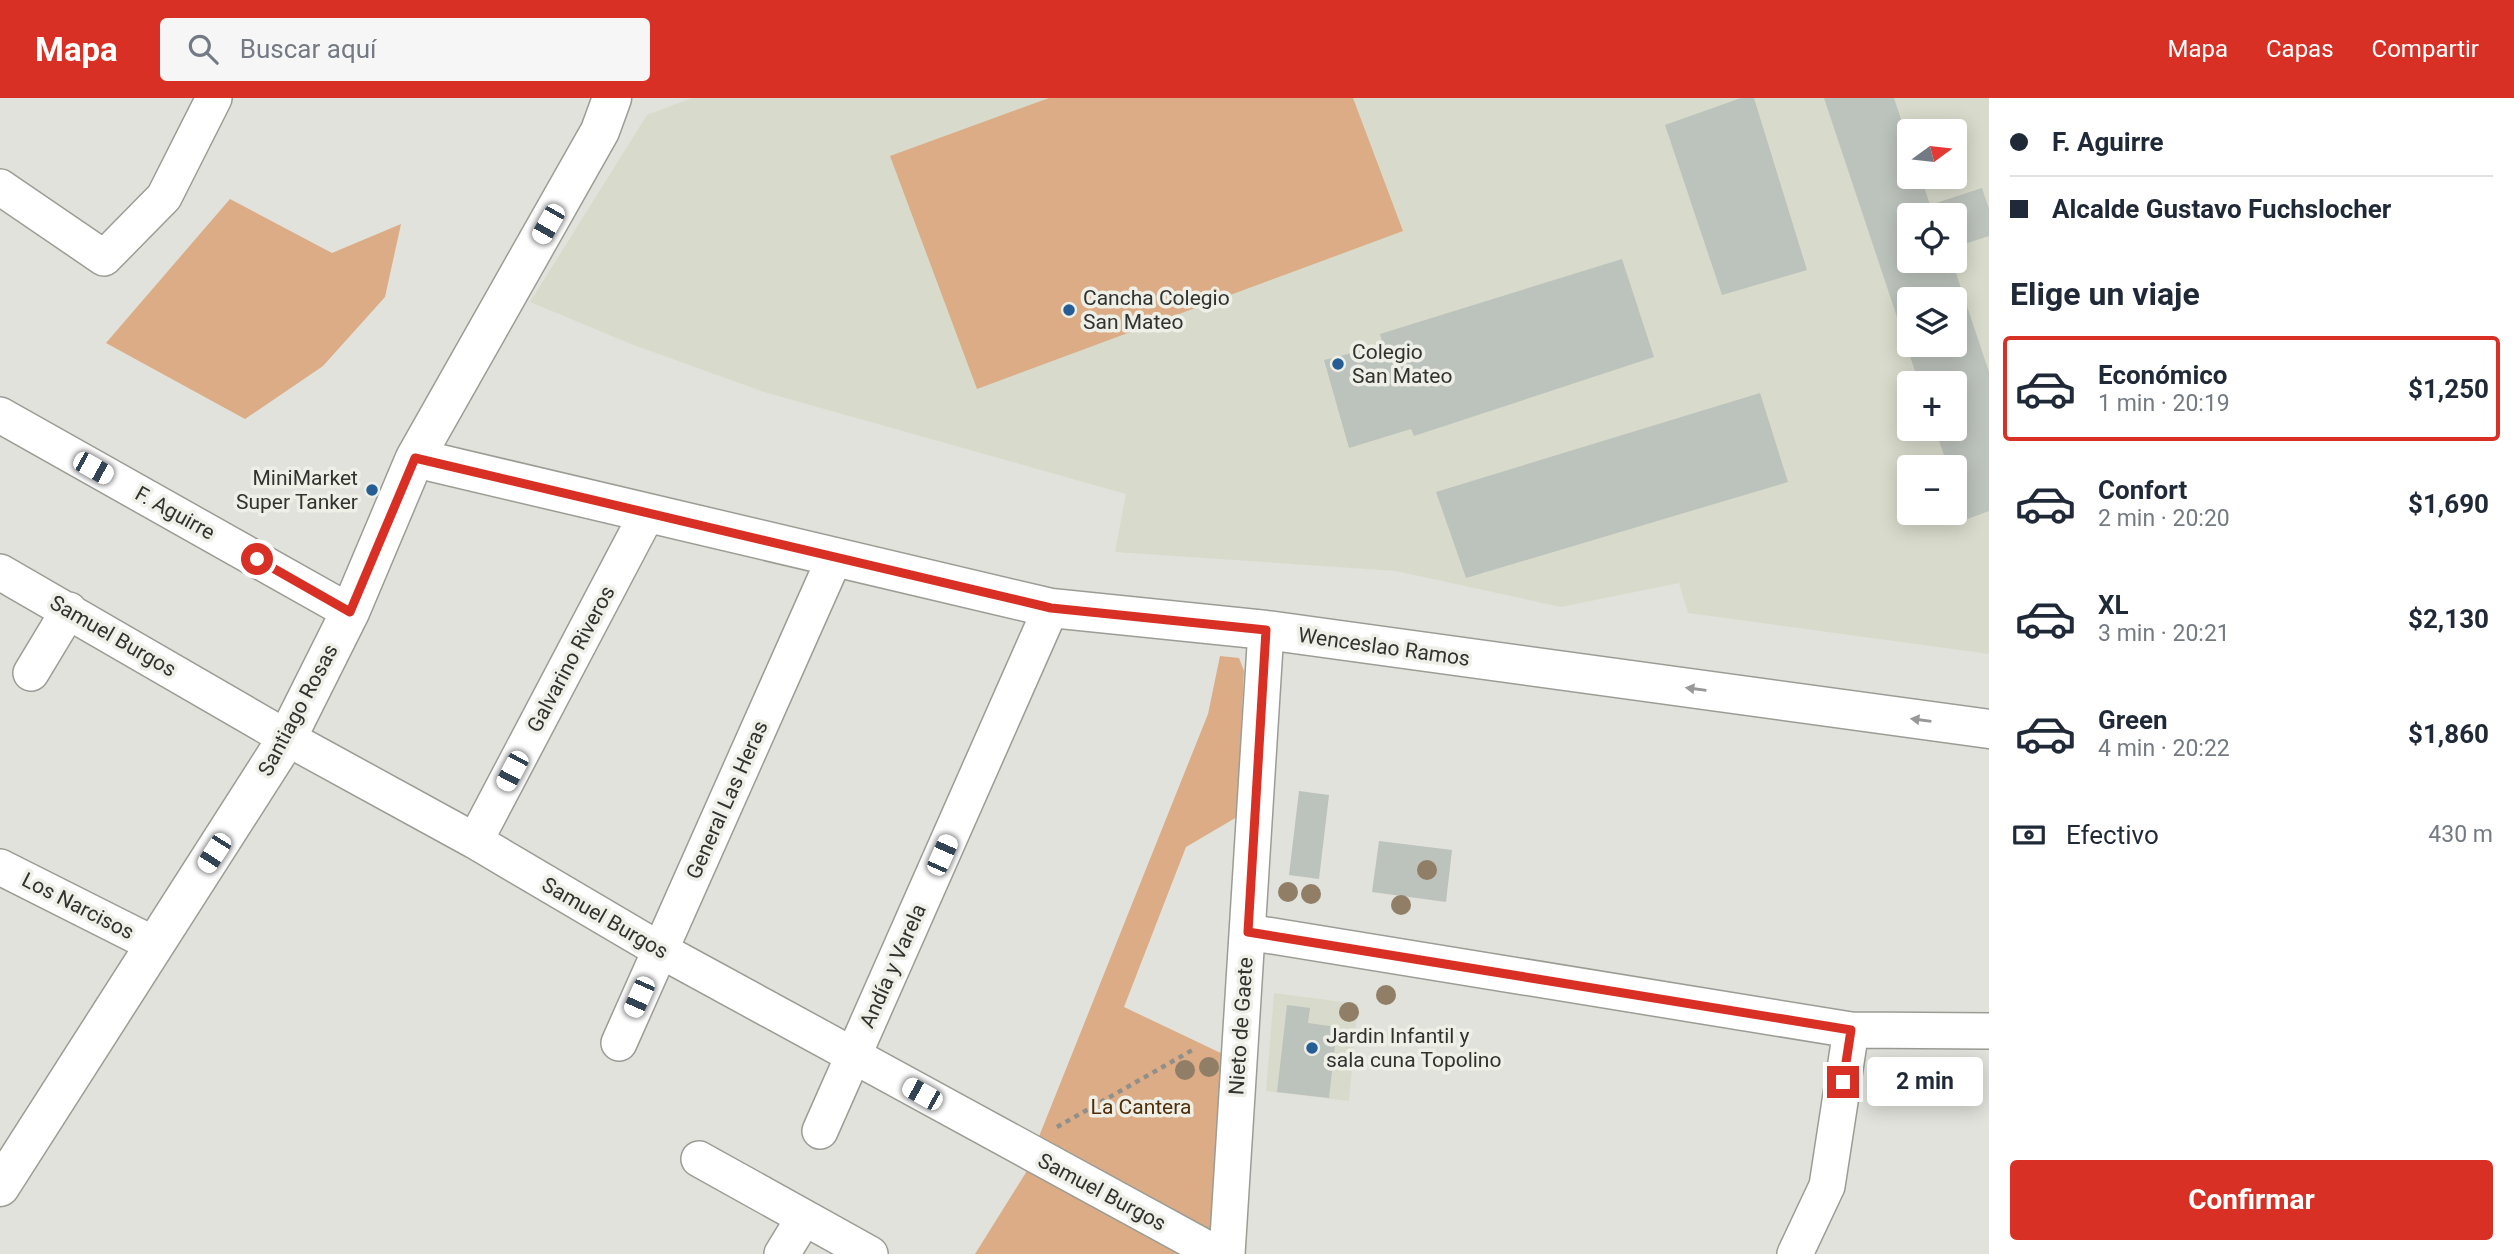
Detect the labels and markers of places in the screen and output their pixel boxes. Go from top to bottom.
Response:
place label: Cancha Colegio San Mateo [1083,286,1230,334]
marker: Cancha Colegio San Mateo [1061,302,1077,318]
place label: Colegio San Mateo [1352,340,1452,388]
marker: Colegio San Mateo [1330,356,1346,372]
place label: MiniMarket Super Tanker [236,466,358,514]
marker: MiniMarket Super Tanker [364,482,380,498]
place label: Jardin Infantil y sala cuna Topolino [1326,1024,1501,1072]
marker: Jardin Infantil y sala cuna Topolino [1304,1040,1320,1056]

